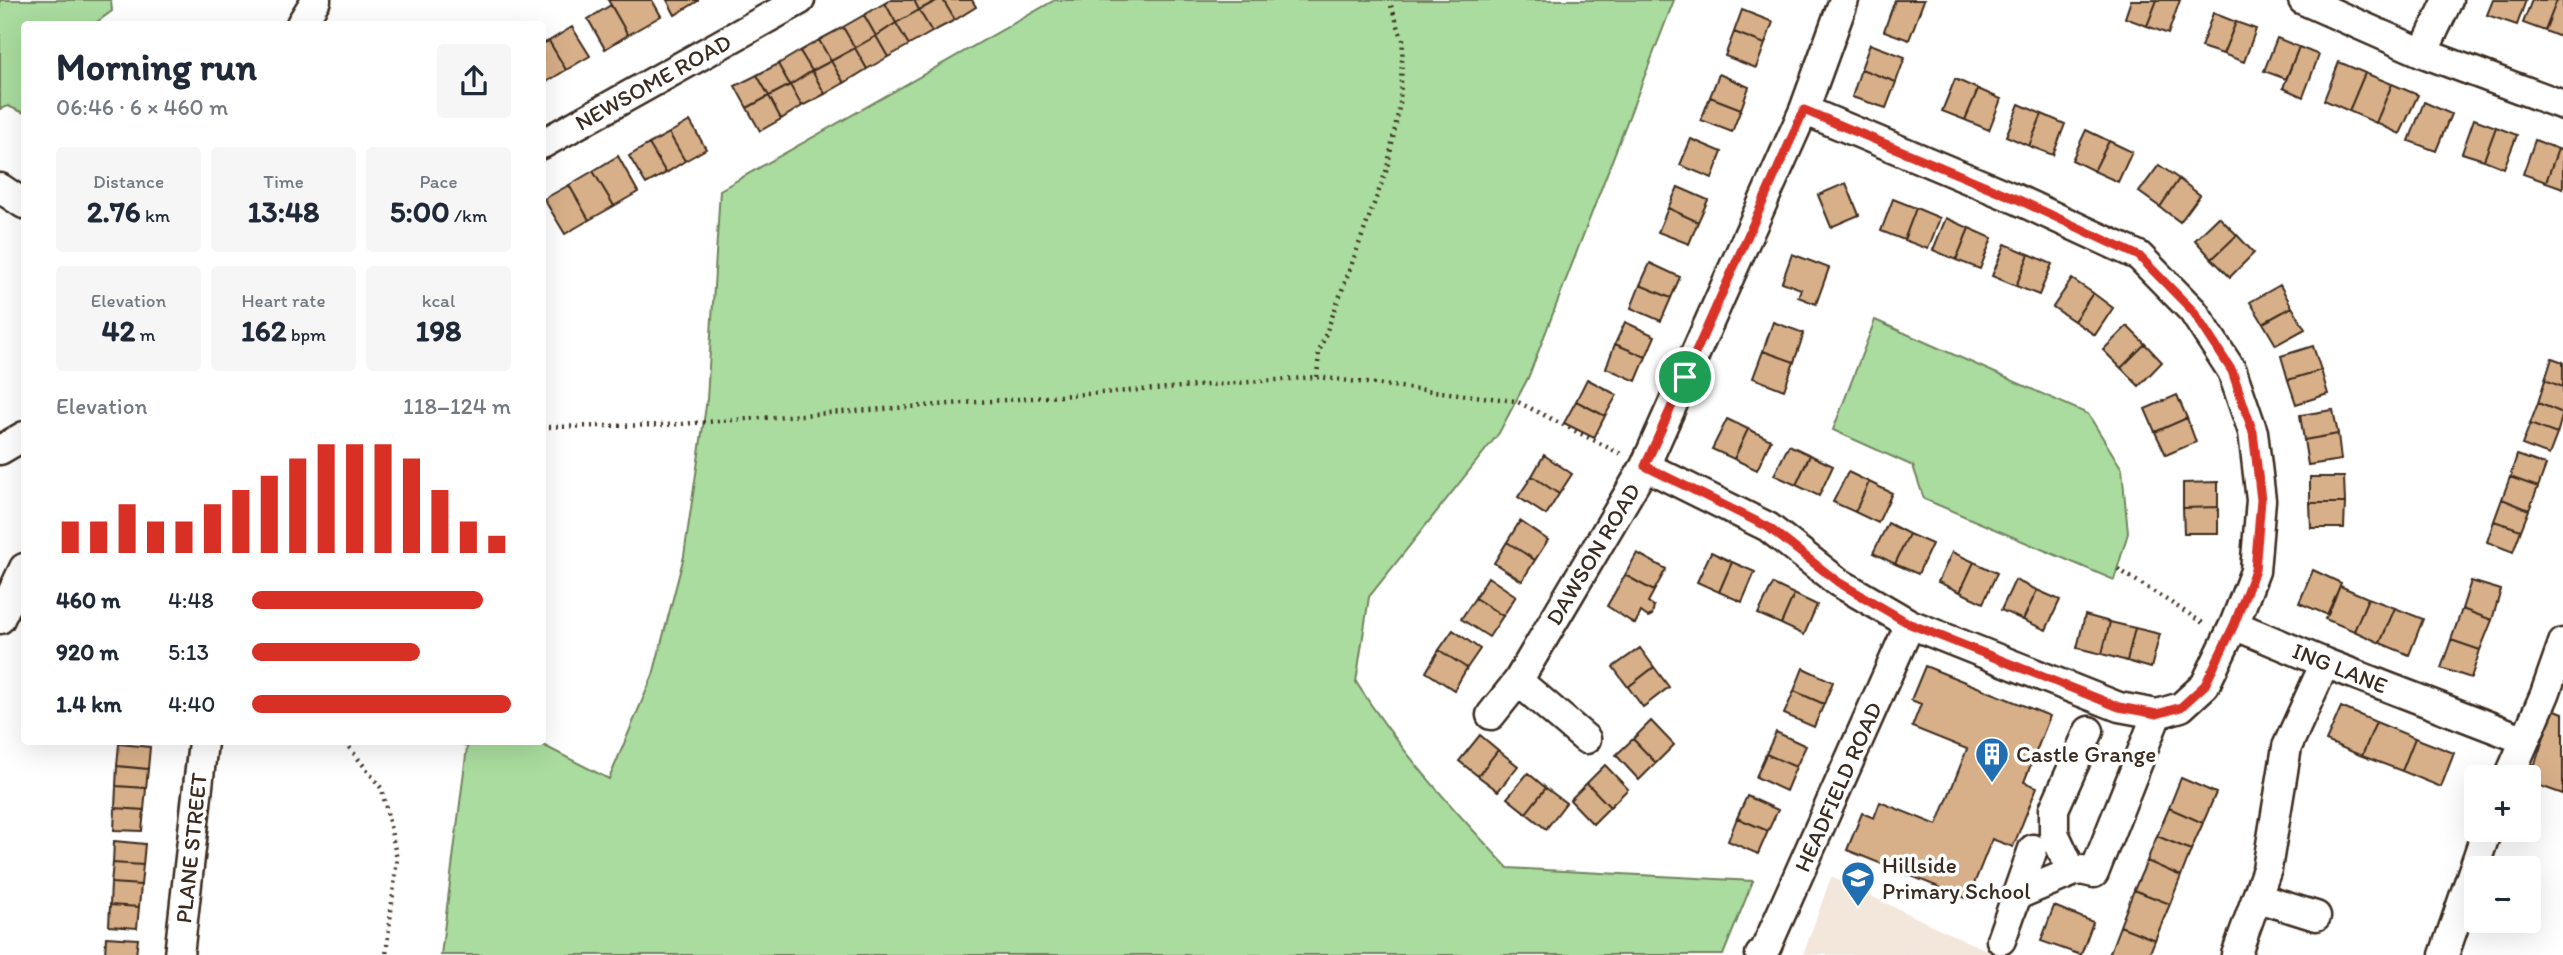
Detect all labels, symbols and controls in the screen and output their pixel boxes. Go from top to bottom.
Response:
street label: NEWSOME ROAD [570,28,736,136]
text: Morning run [56,44,257,90]
button: share [437,44,511,118]
text: 06:46 · 6 × 460 m [56,93,228,121]
text: Distance [93,170,164,193]
text: Time [263,170,304,193]
text: Pace [419,170,458,193]
text: 2.76 [87,193,141,230]
text: 13:48 [247,193,320,230]
text: 5:00 [390,193,450,230]
text: km [141,204,170,227]
text: /km [450,204,487,227]
text: Elevation [91,289,166,312]
text: Heart rate [241,289,326,312]
text: kcal [422,289,455,312]
text: 42 [101,312,135,349]
text: 162 [241,312,287,349]
text: 198 [415,312,462,349]
text: m [135,323,156,346]
text: bpm [287,323,326,346]
pin [1655,347,1715,407]
icon: arrive [1666,358,1704,396]
text: Elevation [56,392,147,420]
text: 118–124 m [403,392,511,420]
street label: DAWSON ROAD [1540,478,1646,630]
text: 460 m [56,586,121,614]
text: 4:48 [168,586,214,614]
street label: ING LANE [2289,636,2392,700]
text: 920 m [56,638,119,666]
text: 5:13 [168,638,209,666]
text: 1.4 km [56,690,122,718]
text: 4:40 [168,690,215,718]
street label: HEADFIELD ROAD [1788,698,1888,876]
building icon: Castle Grange [1973,735,2011,784]
place label: Castle Grange [2016,740,2156,768]
map controls [2464,765,2541,933]
button: + [2464,765,2541,842]
street label: PLANE STREET [169,771,213,925]
place label: Hillside Primary School [1882,851,2031,905]
button: − [2464,856,2541,933]
school or university icon: Hillside Primary School [1839,859,1877,908]

